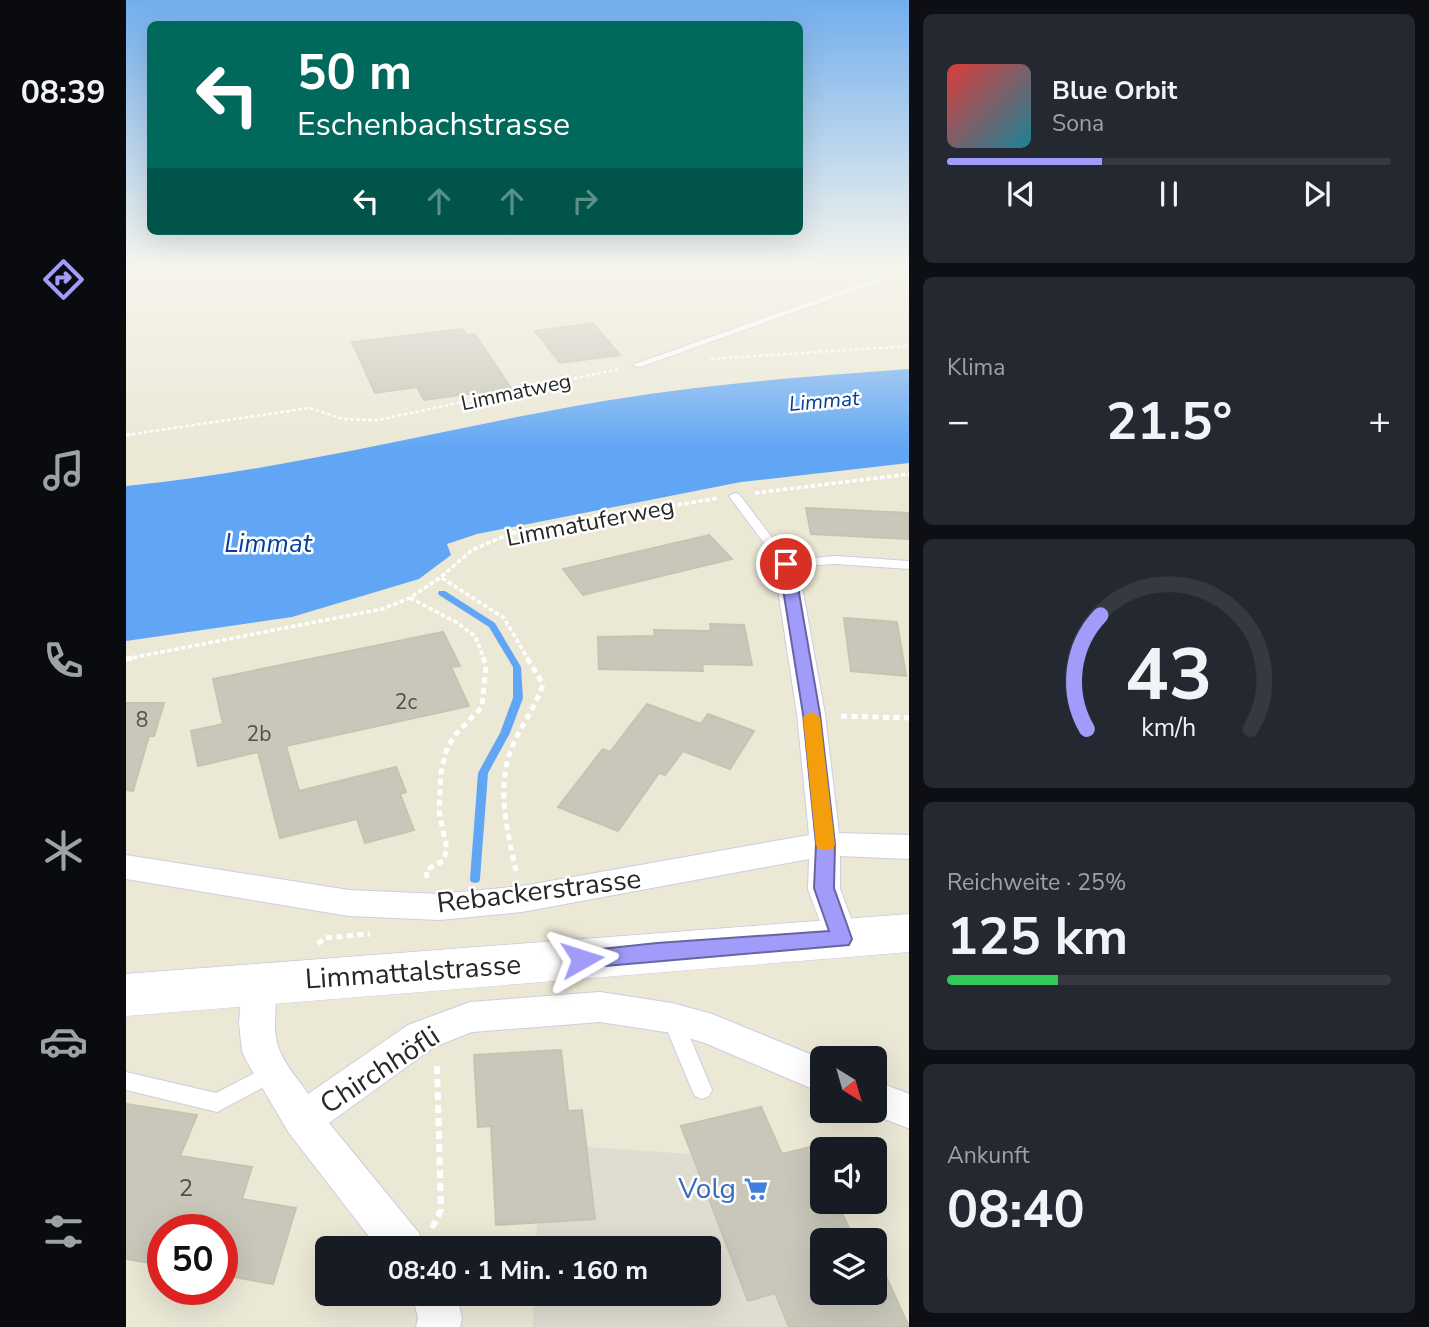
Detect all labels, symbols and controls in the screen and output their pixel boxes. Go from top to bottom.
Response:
text: 50 m [297,39,412,106]
icon: left [182,49,273,140]
text: 08:39 [21,71,105,114]
text: Blue Orbit [1052,73,1177,108]
text: Eschenbachstrasse [297,103,570,146]
text: Sona [1052,108,1104,139]
icon: previous [1002,175,1040,213]
icon: pause [1150,175,1188,213]
icon: next [1298,175,1336,213]
icon: left [347,182,385,220]
icon: ahead [420,182,458,220]
icon: ahead [493,182,531,220]
icon: right [566,182,604,220]
icon: directions [39,255,88,304]
text: Klima [947,352,1005,383]
street label: Limmatweg [458,367,574,417]
water label: Limmat [788,384,861,418]
text: 21.5° [1106,386,1232,457]
text: − [947,396,970,447]
text: + [1368,396,1391,447]
icon: music [39,446,88,495]
street label: Limmatuferweg [503,490,677,554]
water label: Limmat [224,526,313,561]
pin [756,534,816,594]
icon: arrive [767,545,805,583]
text: 43 [1125,626,1213,726]
icon: phone [39,636,88,685]
house number: 2c [395,688,417,716]
house number: 8 [136,706,148,734]
text: km/h [1141,711,1197,745]
house number: 2b [247,720,271,748]
icon: climate [39,826,88,875]
street label: Rebackerstrasse [435,860,643,922]
text: Reichweite · 25% [947,867,1126,898]
text: 125 km [947,901,1128,972]
position arrow [545,922,619,996]
street label: Limmattalstrasse [304,945,522,999]
icon: car [39,1017,88,1066]
street label: Chirchhöfli [313,1017,447,1123]
north arrow [810,1046,887,1124]
map controls [810,1046,887,1305]
button: sound [810,1137,887,1214]
text: Ankunft [947,1140,1029,1171]
place label: Volg [677,1170,736,1208]
house number: 2 [179,1172,193,1204]
text: 08:40 [947,1174,1085,1245]
supermarket icon: Volg [742,1175,770,1203]
icon: filters [39,1207,88,1256]
speed limit sign: 50 [147,1214,238,1305]
button: layers [810,1228,887,1305]
text: 08:40 · 1 Min. · 160 m [388,1253,648,1288]

